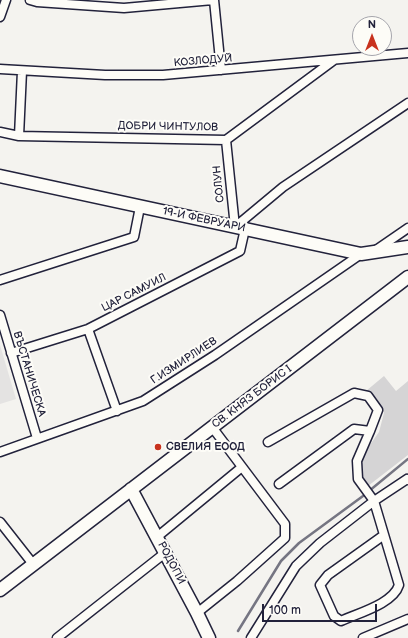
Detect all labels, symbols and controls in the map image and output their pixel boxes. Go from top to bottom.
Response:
north arrow [352,16,392,56]
text: N [368,18,376,31]
street label: КОЗЛОДУЙ [173,52,233,70]
street label: ДОБРИ ЧИНТУЛОВ [118,120,218,134]
street label: СОЛУН [210,165,228,203]
street label: 19-И ФЕВРУАРИ [161,205,247,235]
street label: ЦАР САМУИЛ [100,271,168,315]
street label: ВЪСТАНИЧЕСКА [10,330,48,418]
street label: Г.ИЗМИРЛИЕВ [148,335,220,387]
street label: СВ. КНЯЗ БОРИС I [210,363,294,431]
place label: СВЕЛИЯ ЕООД [166,440,245,454]
marker: СВЕЛИЯ ЕООД [153,442,163,452]
street label: РОДОПИ [154,539,188,587]
scale bar [264,596,379,622]
text: 100 m [269,603,301,618]

